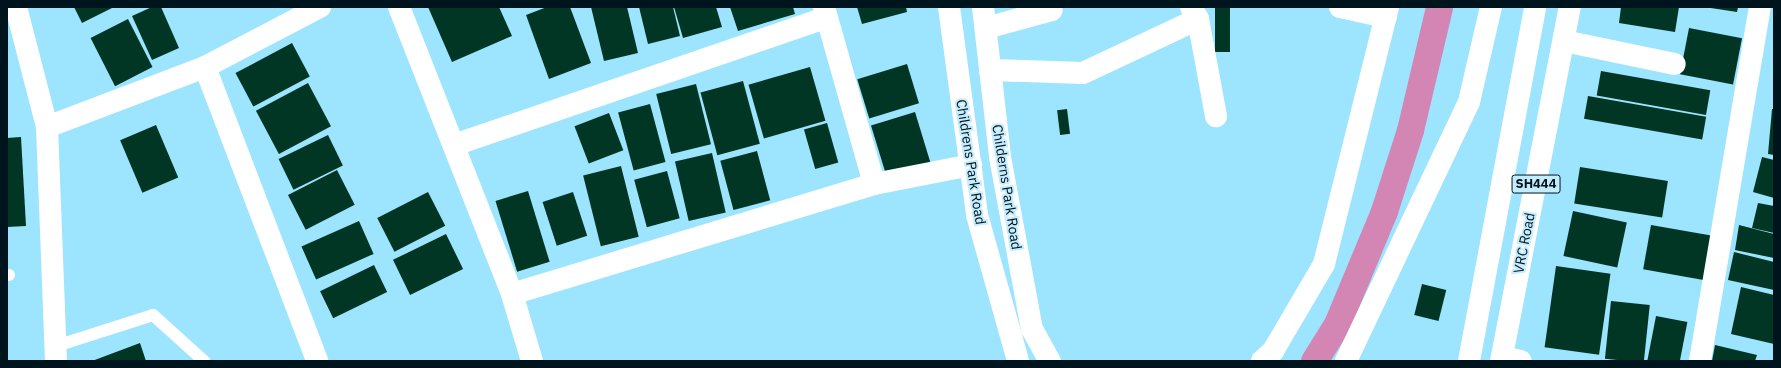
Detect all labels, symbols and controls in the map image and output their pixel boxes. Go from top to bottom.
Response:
street label: Childrens Park Road [953,98,989,226]
street label: Childerns Park Road [989,123,1025,251]
road number: SH444 [1511,173,1561,195]
street label: VRC Road [1510,211,1538,275]

